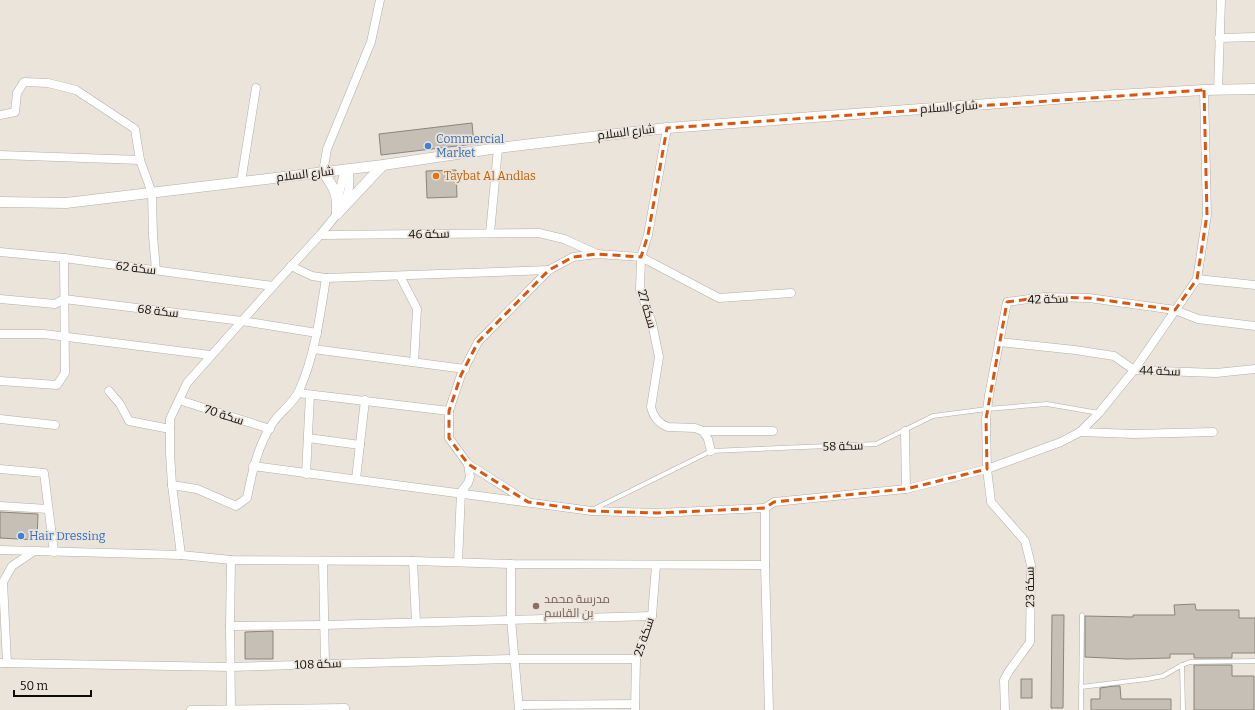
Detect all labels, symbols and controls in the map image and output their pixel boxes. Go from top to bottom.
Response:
street label: شارع السلام [920,98,979,117]
street label: شارع السلام [596,122,656,143]
place label: Commercial Market [436,132,505,160]
marker: Commercial Market [423,141,433,151]
street label: شارع السلام [275,164,335,185]
place label: Taybat Al Andlas [444,169,536,183]
marker: Taybat Al Andlas [431,171,441,181]
street label: سكة 46 [408,227,450,241]
street label: سكة 62 [115,259,157,277]
street label: سكة 27 [635,288,659,330]
street label: سكة 42 [1027,291,1069,307]
street label: سكة 68 [137,302,179,320]
street label: سكة 44 [1139,363,1181,379]
street label: سكة 70 [203,402,246,428]
street label: سكة 58 [822,438,864,454]
place label: Hair Dressing [29,529,106,543]
marker: Hair Dressing [16,531,26,541]
street label: سكة 23 [1023,567,1037,607]
place label: مدرسة محمد بن القاسم [544,592,610,621]
marker: مدرسة محمد بن القاسم [531,601,541,611]
street label: سكة 25 [631,616,657,658]
street label: سكة 108 [294,656,342,672]
scale bar [14,672,91,698]
text: 50 m [20,679,49,693]

